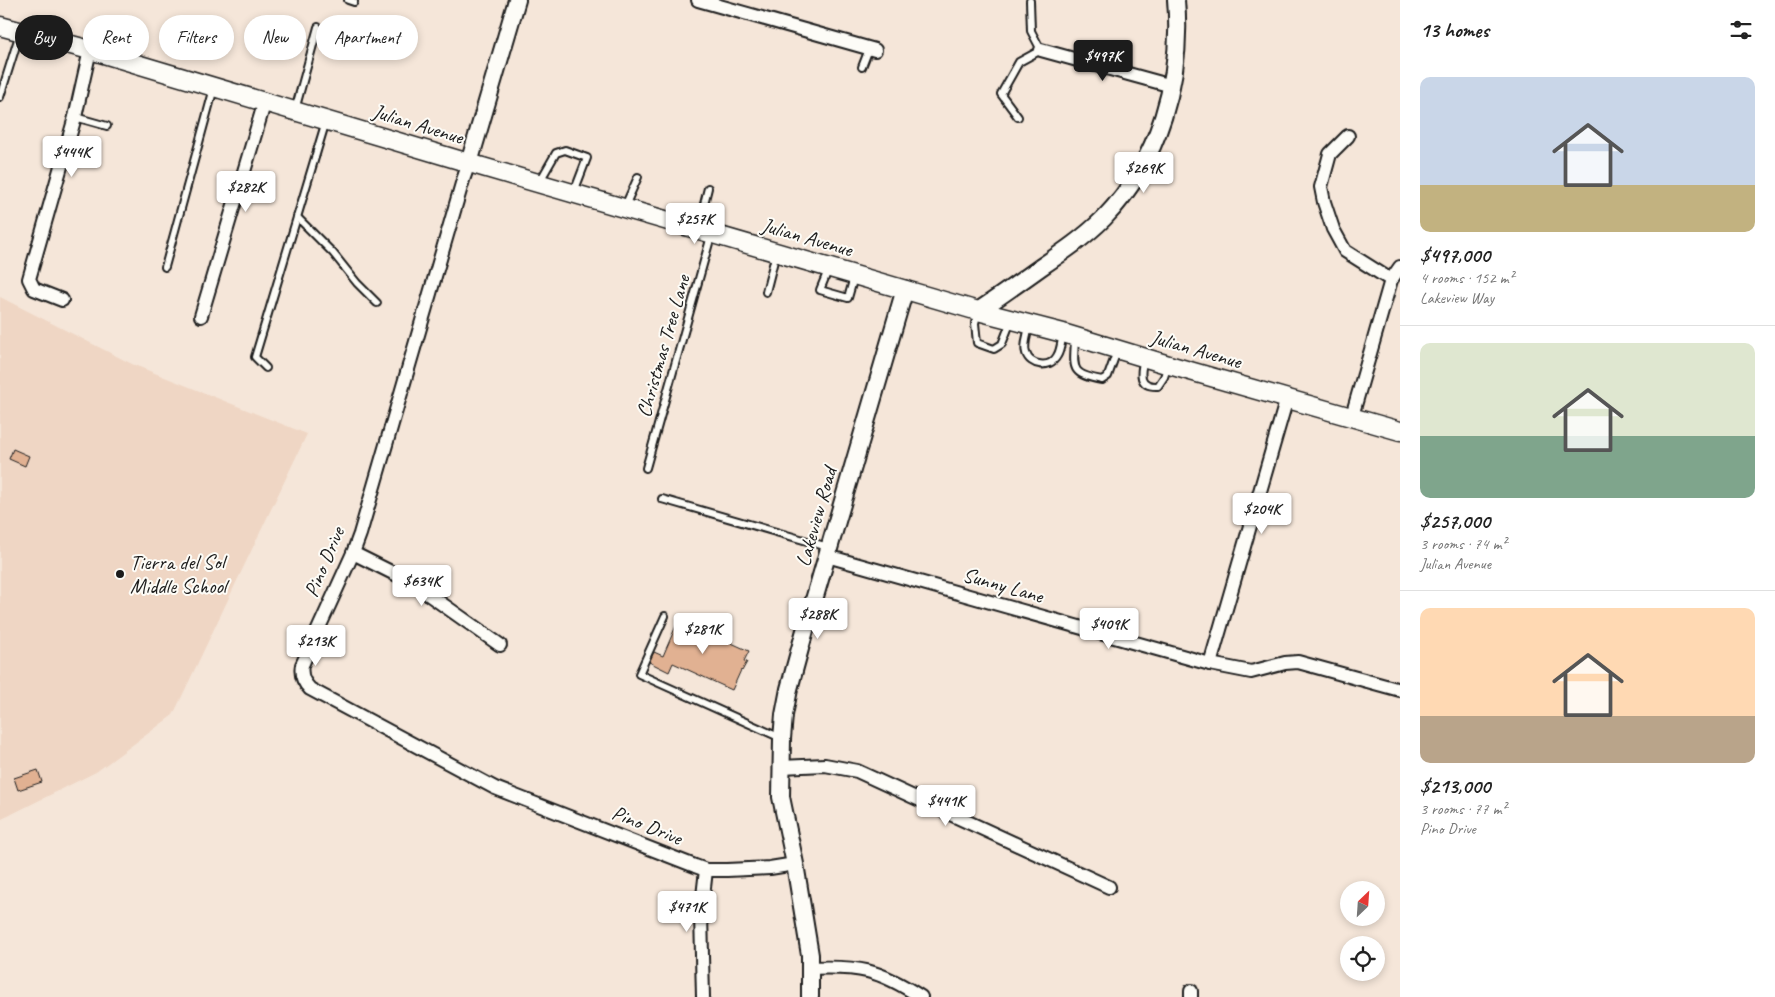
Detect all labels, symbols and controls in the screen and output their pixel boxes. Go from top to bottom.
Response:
chip: Buy [15,15,73,60]
chip: Rent [83,15,149,60]
chip: Filters [159,15,234,60]
chip: New [244,15,306,60]
chip: Apartment [316,15,418,60]
icon: filters [1727,16,1755,44]
text: 13 homes [1420,17,1489,43]
pin: $497K [1068,39,1138,82]
text: $497K [1085,46,1121,66]
street label: Julian Avenue [369,98,467,150]
icon: home [1543,110,1633,200]
pin: $444K [37,136,107,178]
text: $444K [54,142,90,162]
pin: $269K [1109,152,1179,194]
text: $269K [1125,158,1163,178]
pin: $282K [211,170,281,213]
text: $282K [228,177,264,197]
pin: $257K [660,202,730,245]
text: $257K [677,209,713,229]
street label: Julian Avenue [758,211,856,263]
text: $497,000 [1420,242,1490,268]
text: 4 rooms · 152 m² [1420,268,1514,288]
street label: Christmas Tree Lane [630,271,696,420]
text: Lakeview Way [1420,288,1494,308]
street label: Julian Avenue [1147,323,1245,375]
icon: home [1543,375,1633,465]
street label: Lakeview Road [789,461,844,569]
pin: $204K [1227,492,1297,535]
text: $204K [1244,499,1280,519]
text: $257,000 [1420,508,1490,534]
street label: Pino Drive [298,521,351,601]
text: 3 rooms · 74 m² [1420,534,1506,554]
place label: Tierra del Sol Middle School [130,549,230,599]
text: Julian Avenue [1420,554,1491,574]
street label: Sunny Lane [960,561,1047,609]
pin: $634K [387,564,457,607]
marker: Tierra del Sol Middle School [114,568,126,580]
text: $634K [403,571,441,591]
pin: $288K [783,598,853,640]
text: $288K [800,604,836,624]
pin: $409K [1074,608,1144,650]
pin: $281K [668,612,738,655]
text: $409K [1091,614,1127,634]
text: $281K [685,619,721,639]
pin: $213K [281,624,351,667]
text: $213K [298,631,334,651]
icon: home [1543,640,1633,730]
text: $213,000 [1420,773,1490,799]
pin: $441K [911,784,981,827]
text: $441K [928,791,964,811]
street label: Pino Drive [608,799,688,852]
text: 3 rooms · 77 m² [1420,799,1506,819]
text: Pino Drive [1420,819,1476,839]
north arrow [1340,881,1385,926]
map controls [1340,881,1385,981]
pin: $471K [652,890,722,933]
text: $471K [669,897,705,917]
button: locate [1340,936,1385,981]

